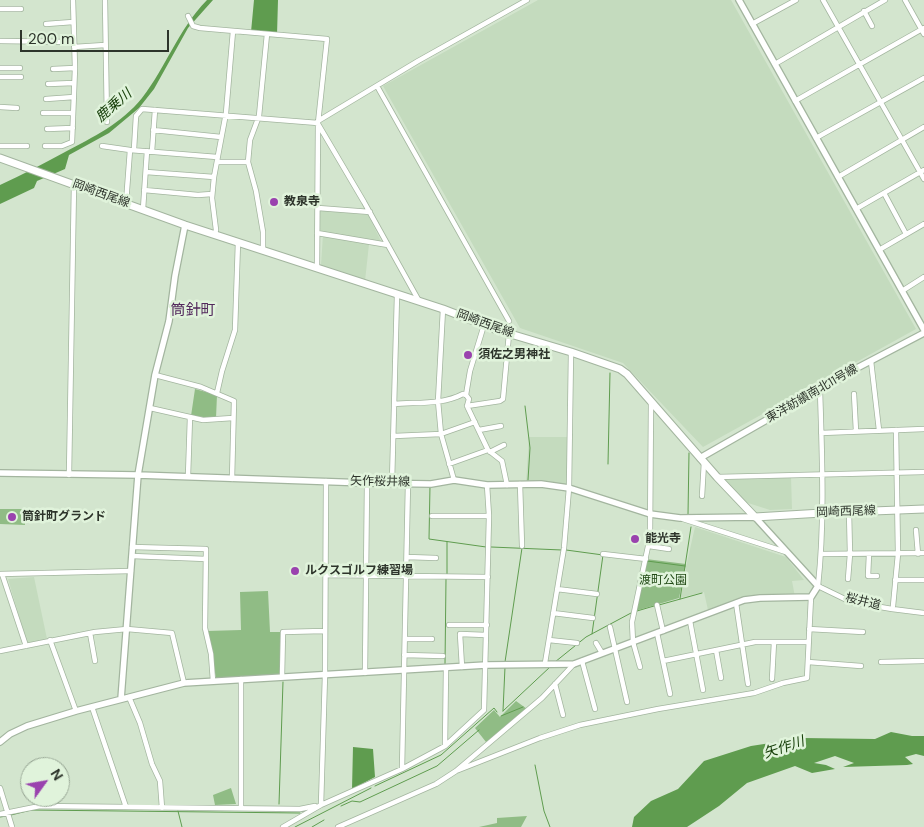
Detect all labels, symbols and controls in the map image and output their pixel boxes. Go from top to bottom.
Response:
scale bar [22,20,171,52]
text: 200 m [28,29,74,49]
water label: 鹿乗川 [93,86,135,126]
street label: 岡崎西尾線 [70,177,132,211]
place label: 教泉寺 [284,195,320,209]
marker: 教泉寺 [268,196,280,208]
district label: 筒針町 [171,302,215,320]
street label: 岡崎西尾線 [454,307,516,341]
place label: 須佐之男神社 [478,348,550,362]
marker: 須佐之男神社 [462,349,474,361]
street label: 東洋紡績南北11号線 [764,362,860,426]
street label: 矢作桜井線 [350,474,410,490]
street label: 岡崎西尾線 [816,504,876,520]
place label: 筒針町グランド [22,510,106,524]
marker: 筒針町グランド [6,511,18,523]
place label: 能光寺 [645,532,681,546]
marker: 能光寺 [629,533,641,545]
place label: ルクスゴルフ練習場 [305,564,413,578]
marker: ルクスゴルフ練習場 [289,565,301,577]
park label: 渡町公園 [639,574,687,588]
street label: 桜井道 [844,591,882,613]
water label: 矢作川 [761,734,807,762]
north arrow [20,757,70,807]
text: N [47,765,67,784]

